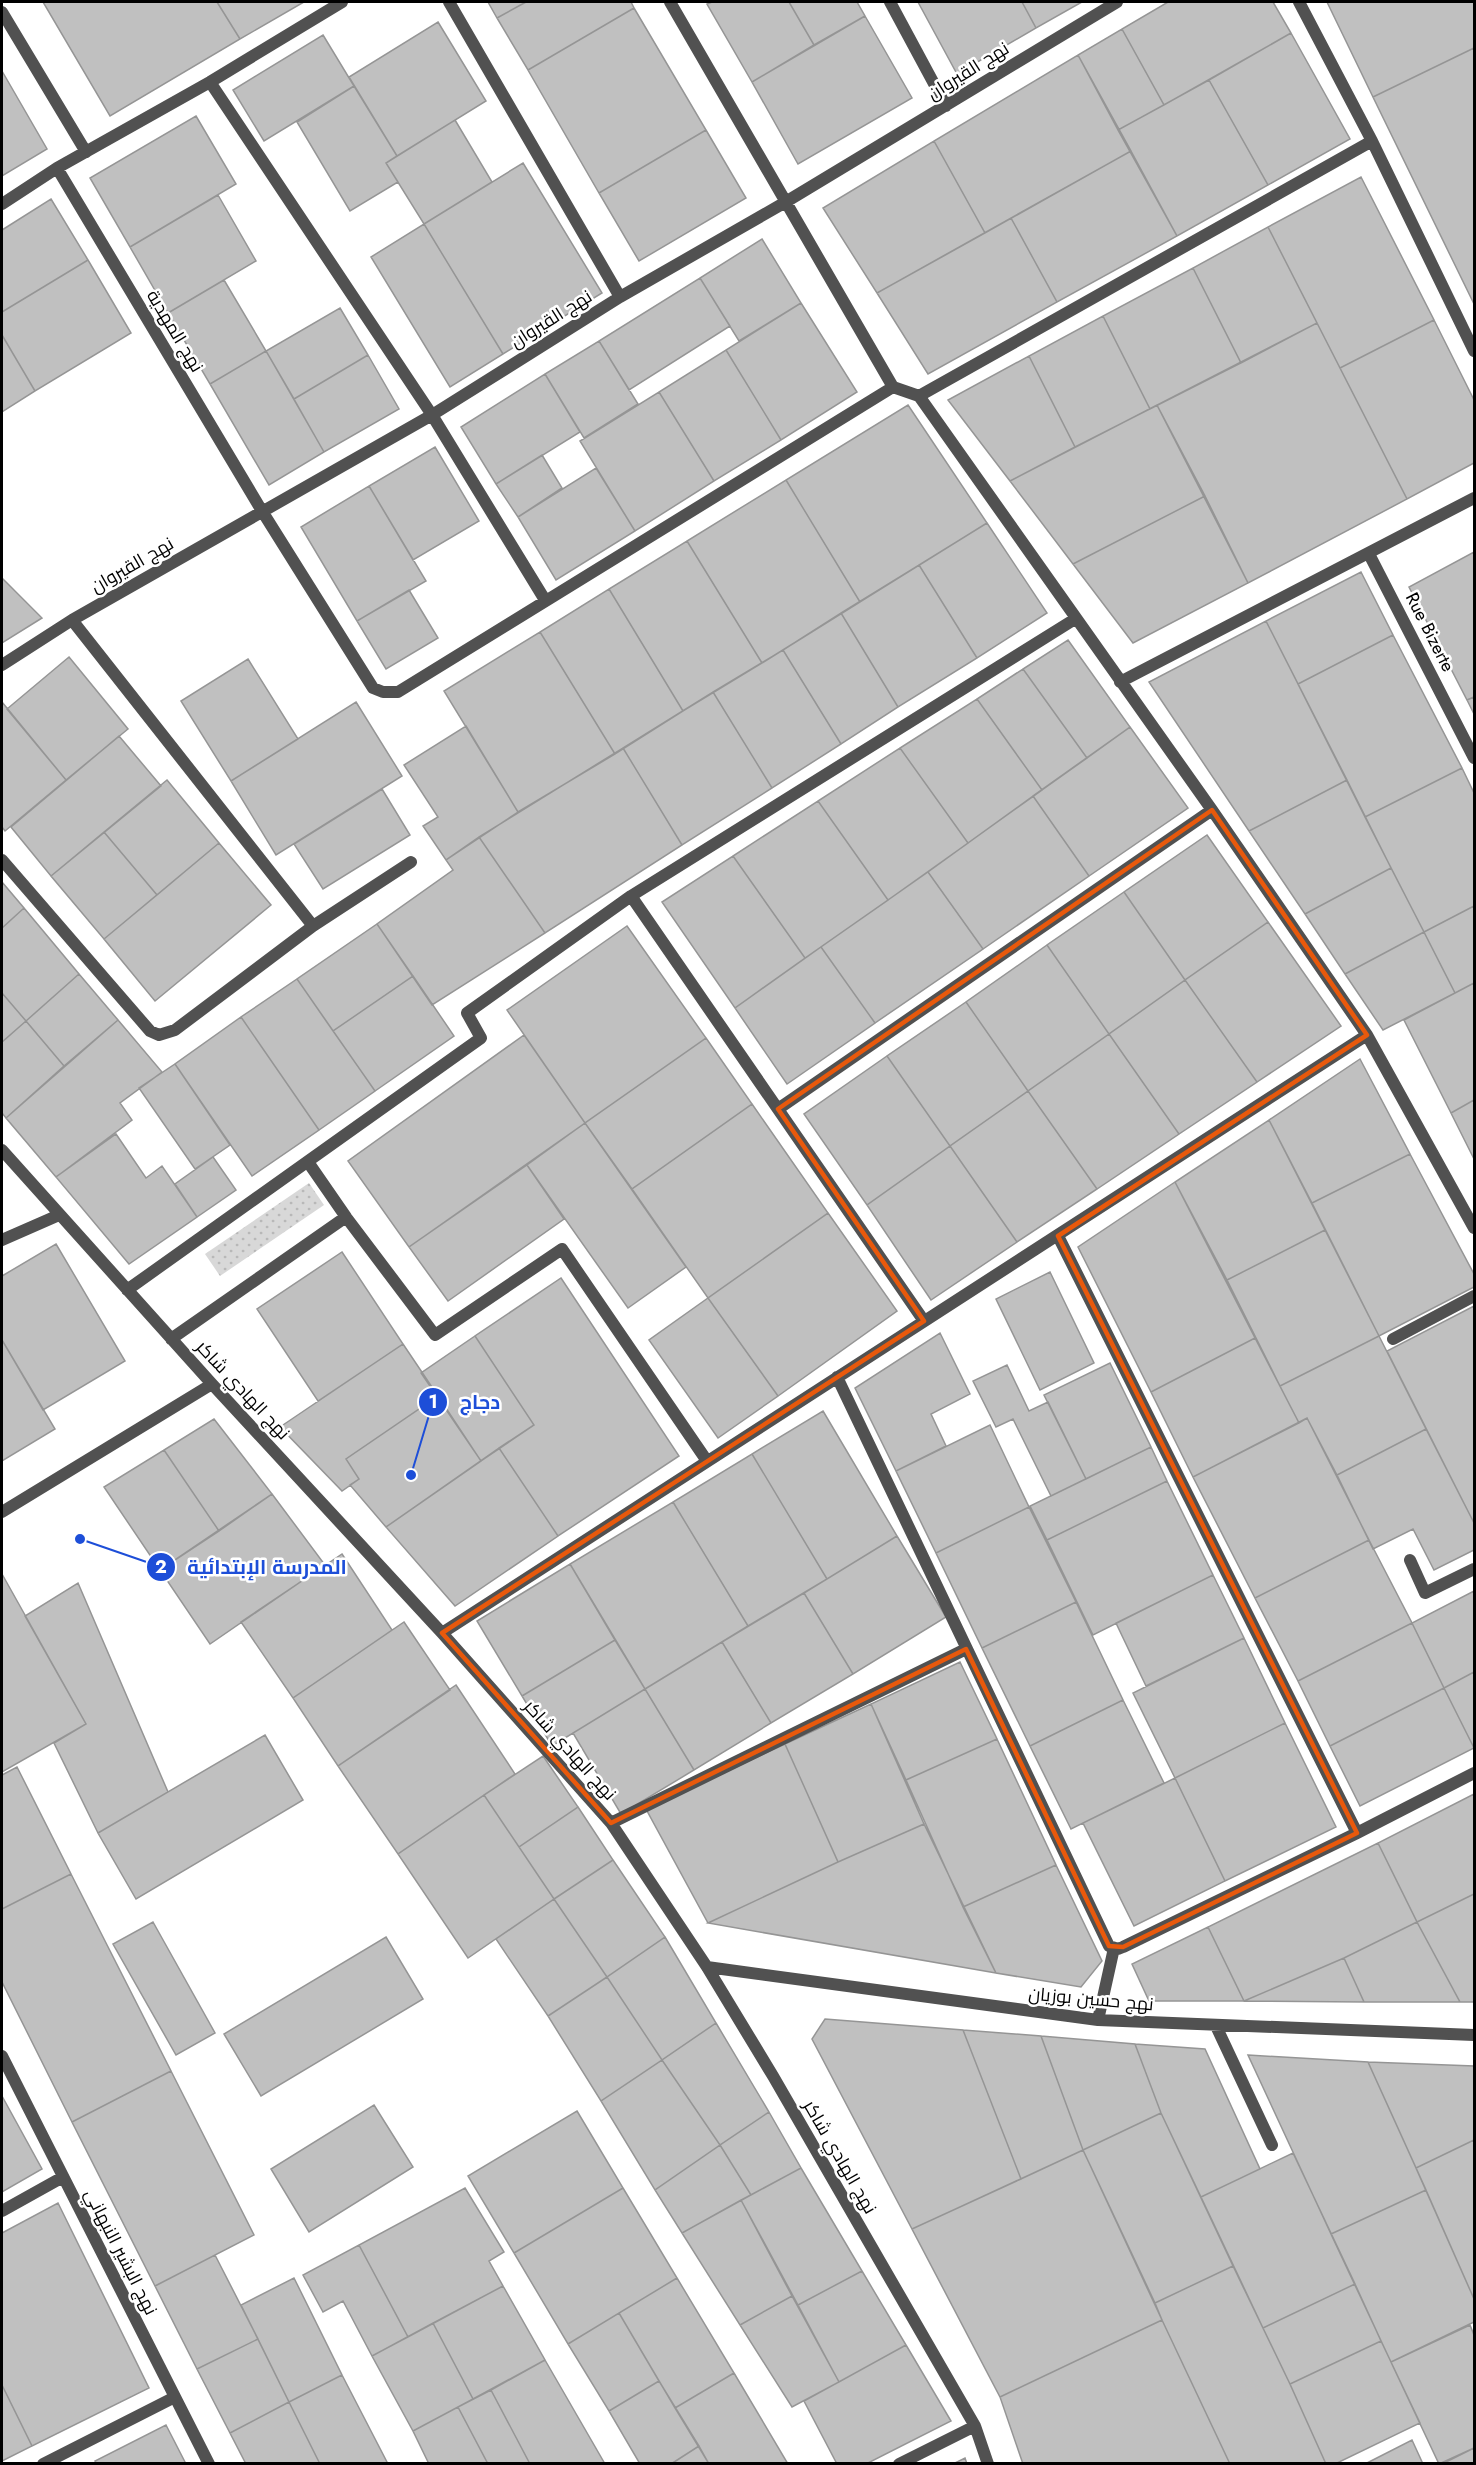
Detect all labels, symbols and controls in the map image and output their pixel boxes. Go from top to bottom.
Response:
street label: نهج القيروان [922,36,1014,106]
street label: نهج القيروان [505,284,597,354]
street label: نهج المهدية [140,285,210,377]
street label: نهج القيروان [86,531,178,599]
street label: Rue Bizerte [1399,588,1461,676]
street label: نهج الهادي شاكر [189,1334,296,1446]
callout: دجاج [418,1383,512,1421]
text: دجاج [460,1388,500,1417]
text: 1 [428,1389,438,1415]
callout: المدرسة الإبتدائية [146,1548,359,1586]
text: المدرسة الإبتدائية [187,1553,347,1582]
text: 2 [155,1554,167,1580]
street label: نهج الهادي شاكر [516,1693,622,1807]
street label: نهج حسين بوزيان [1027,1981,1155,2017]
street label: نهج الهادي شاكر [796,2094,883,2219]
street label: نهج البشير النبهاني [77,2184,164,2320]

